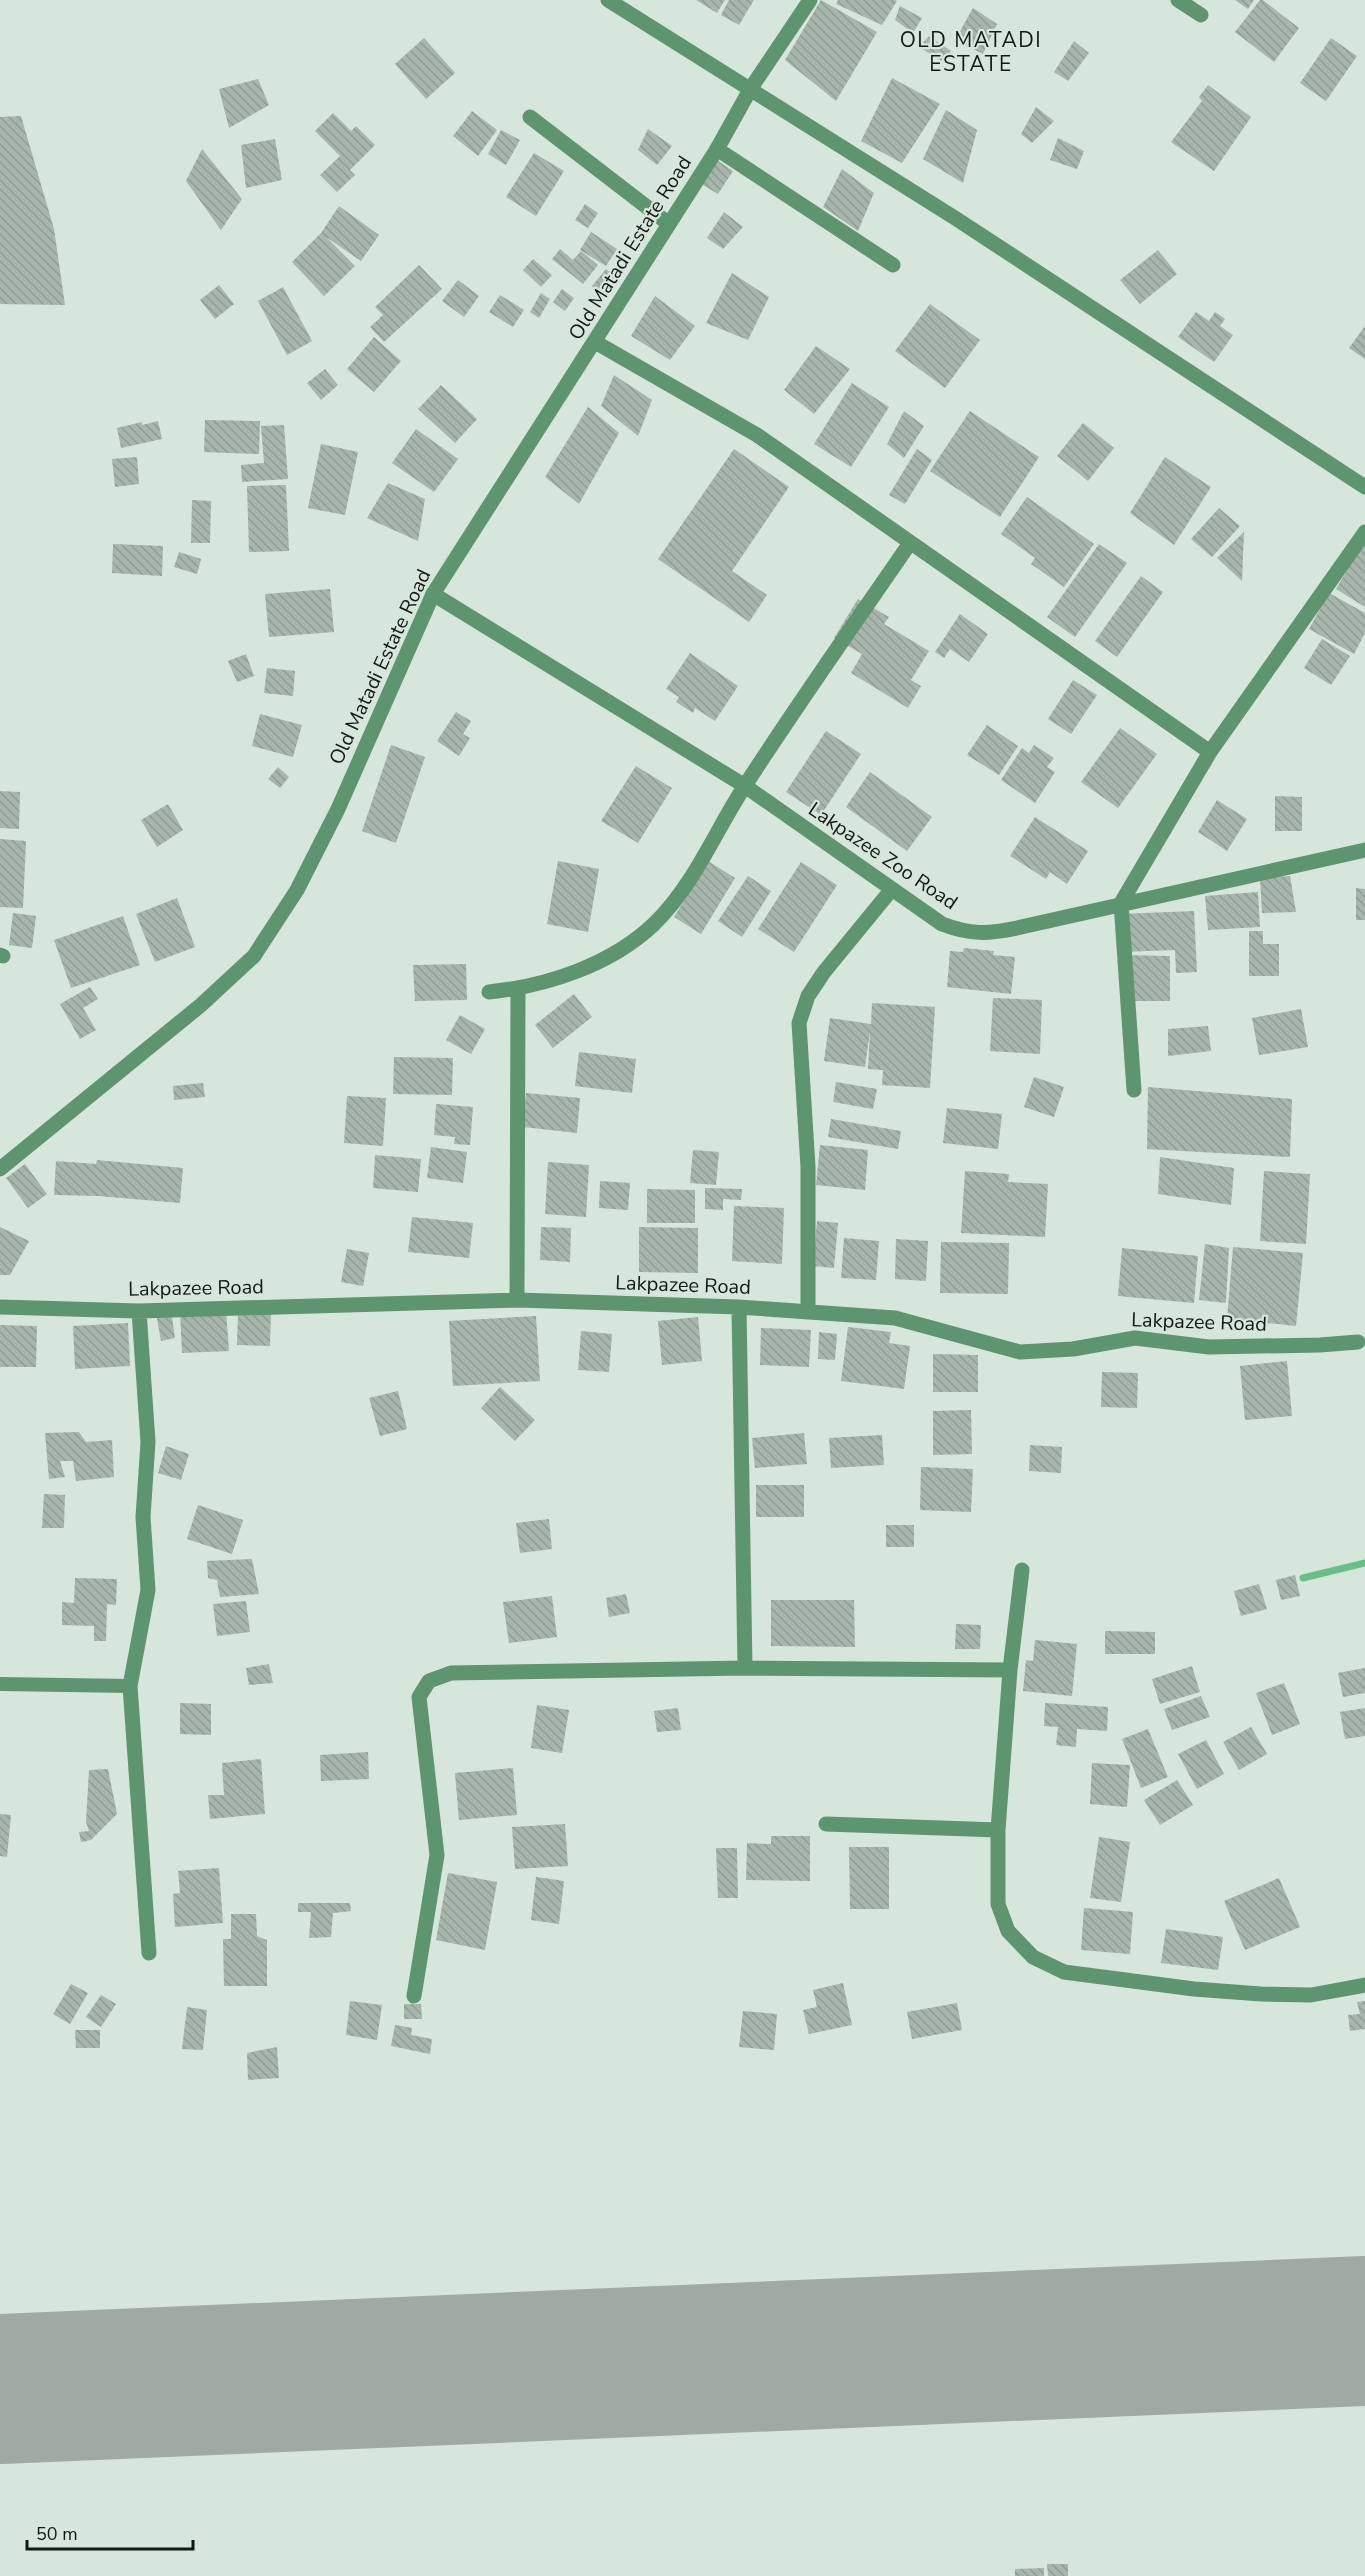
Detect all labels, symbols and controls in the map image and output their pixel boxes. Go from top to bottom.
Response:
district label: OLD MATADI ESTATE [900,26,1042,78]
street label: Old Matadi Estate Road [562,151,698,345]
street label: Old Matadi Estate Road [323,565,437,769]
street label: Lakpazee Zoo Road [803,796,963,916]
street label: Lakpazee Road [615,1269,751,1301]
street label: Lakpazee Road [128,1273,264,1303]
street label: Lakpazee Road [1131,1306,1267,1338]
scale bar [27,2513,194,2551]
text: 50 m [36,2522,78,2546]

